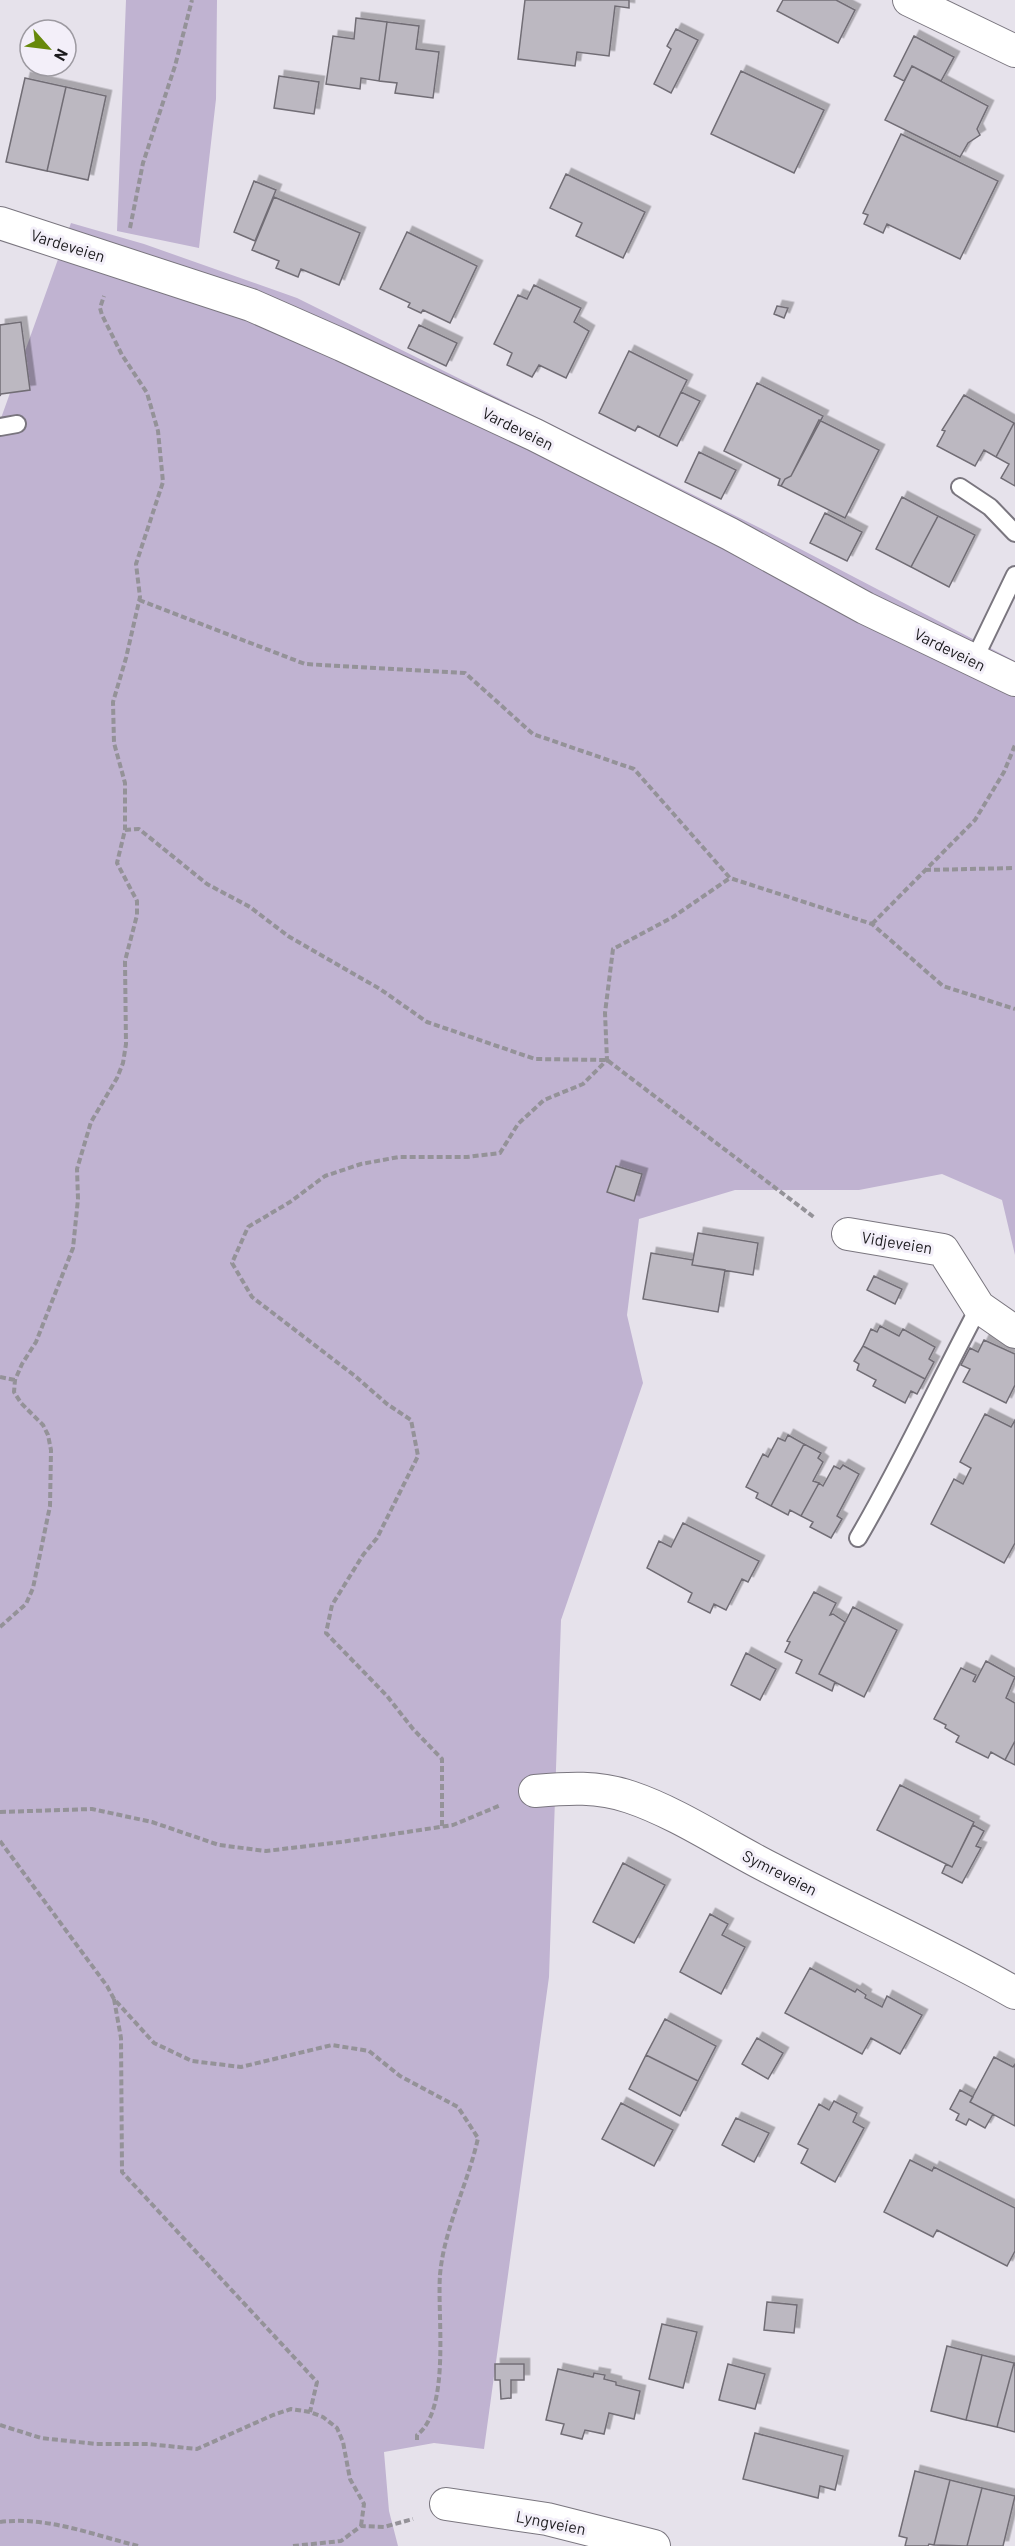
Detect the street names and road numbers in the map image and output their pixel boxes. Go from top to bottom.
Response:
street label: Vardeveien [29,225,107,265]
street label: Vardeveien [479,403,557,453]
street label: Vardeveien [911,624,989,674]
street label: Vidjeveien [860,1227,934,1257]
street label: Symreveien [740,1845,820,1899]
street label: Lyngveien [515,2506,587,2538]

